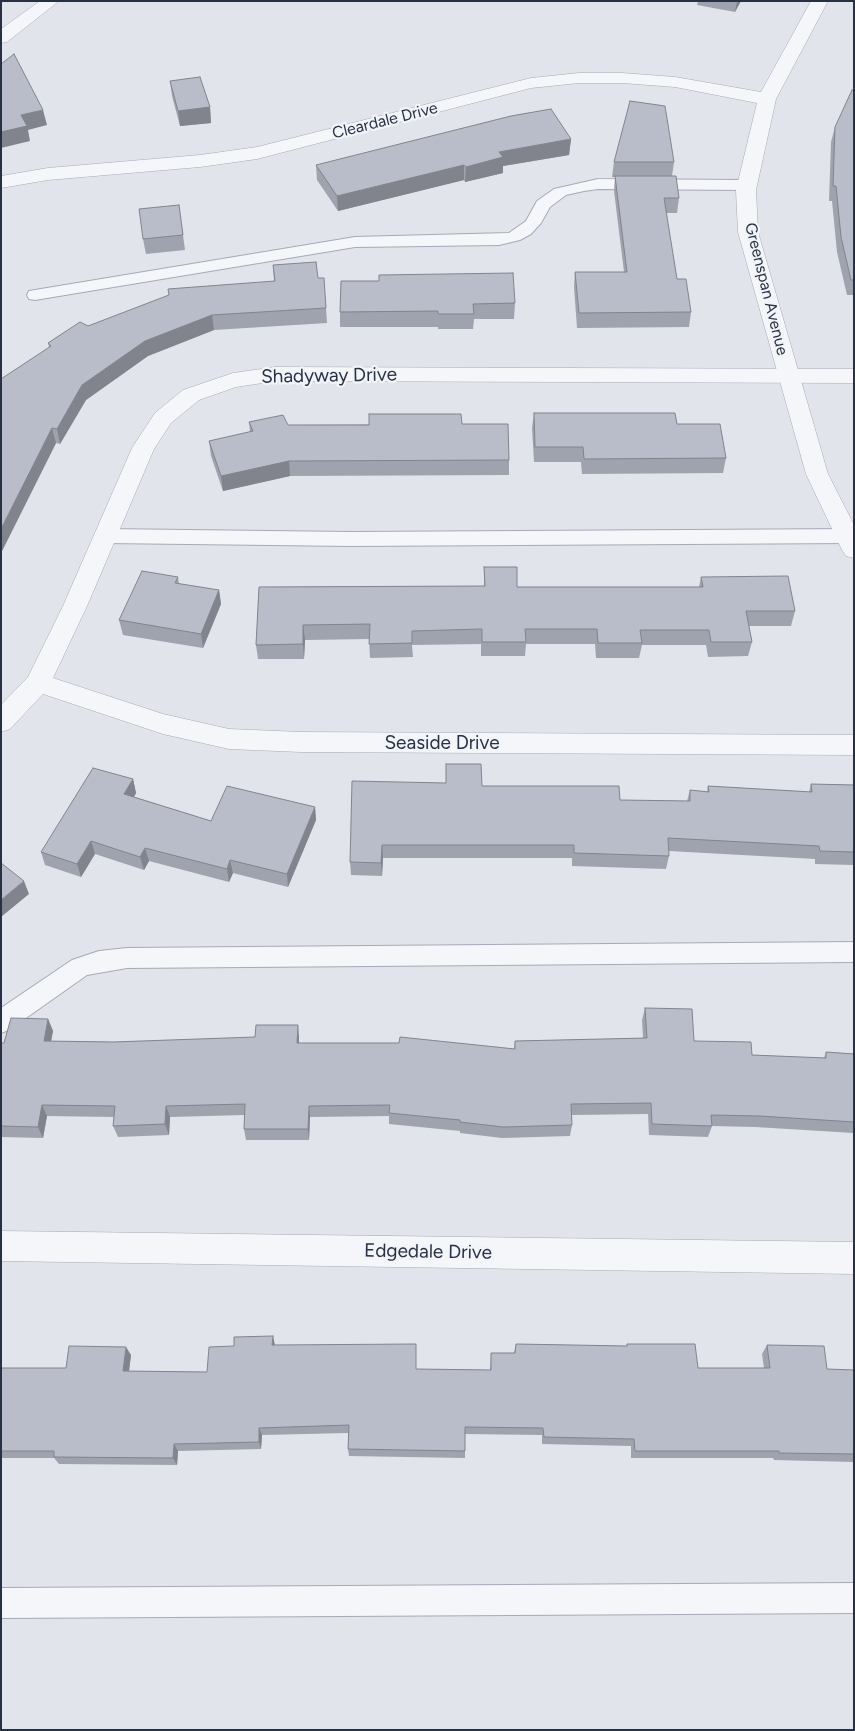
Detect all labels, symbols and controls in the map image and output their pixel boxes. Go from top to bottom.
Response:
street label: Cleardale Drive [330,99,440,143]
street label: Greenspan Avenue [740,221,792,357]
street label: Shadyway Drive [261,363,397,389]
street label: Seaside Drive [384,732,500,754]
street label: Edgedale Drive [364,1239,492,1265]

